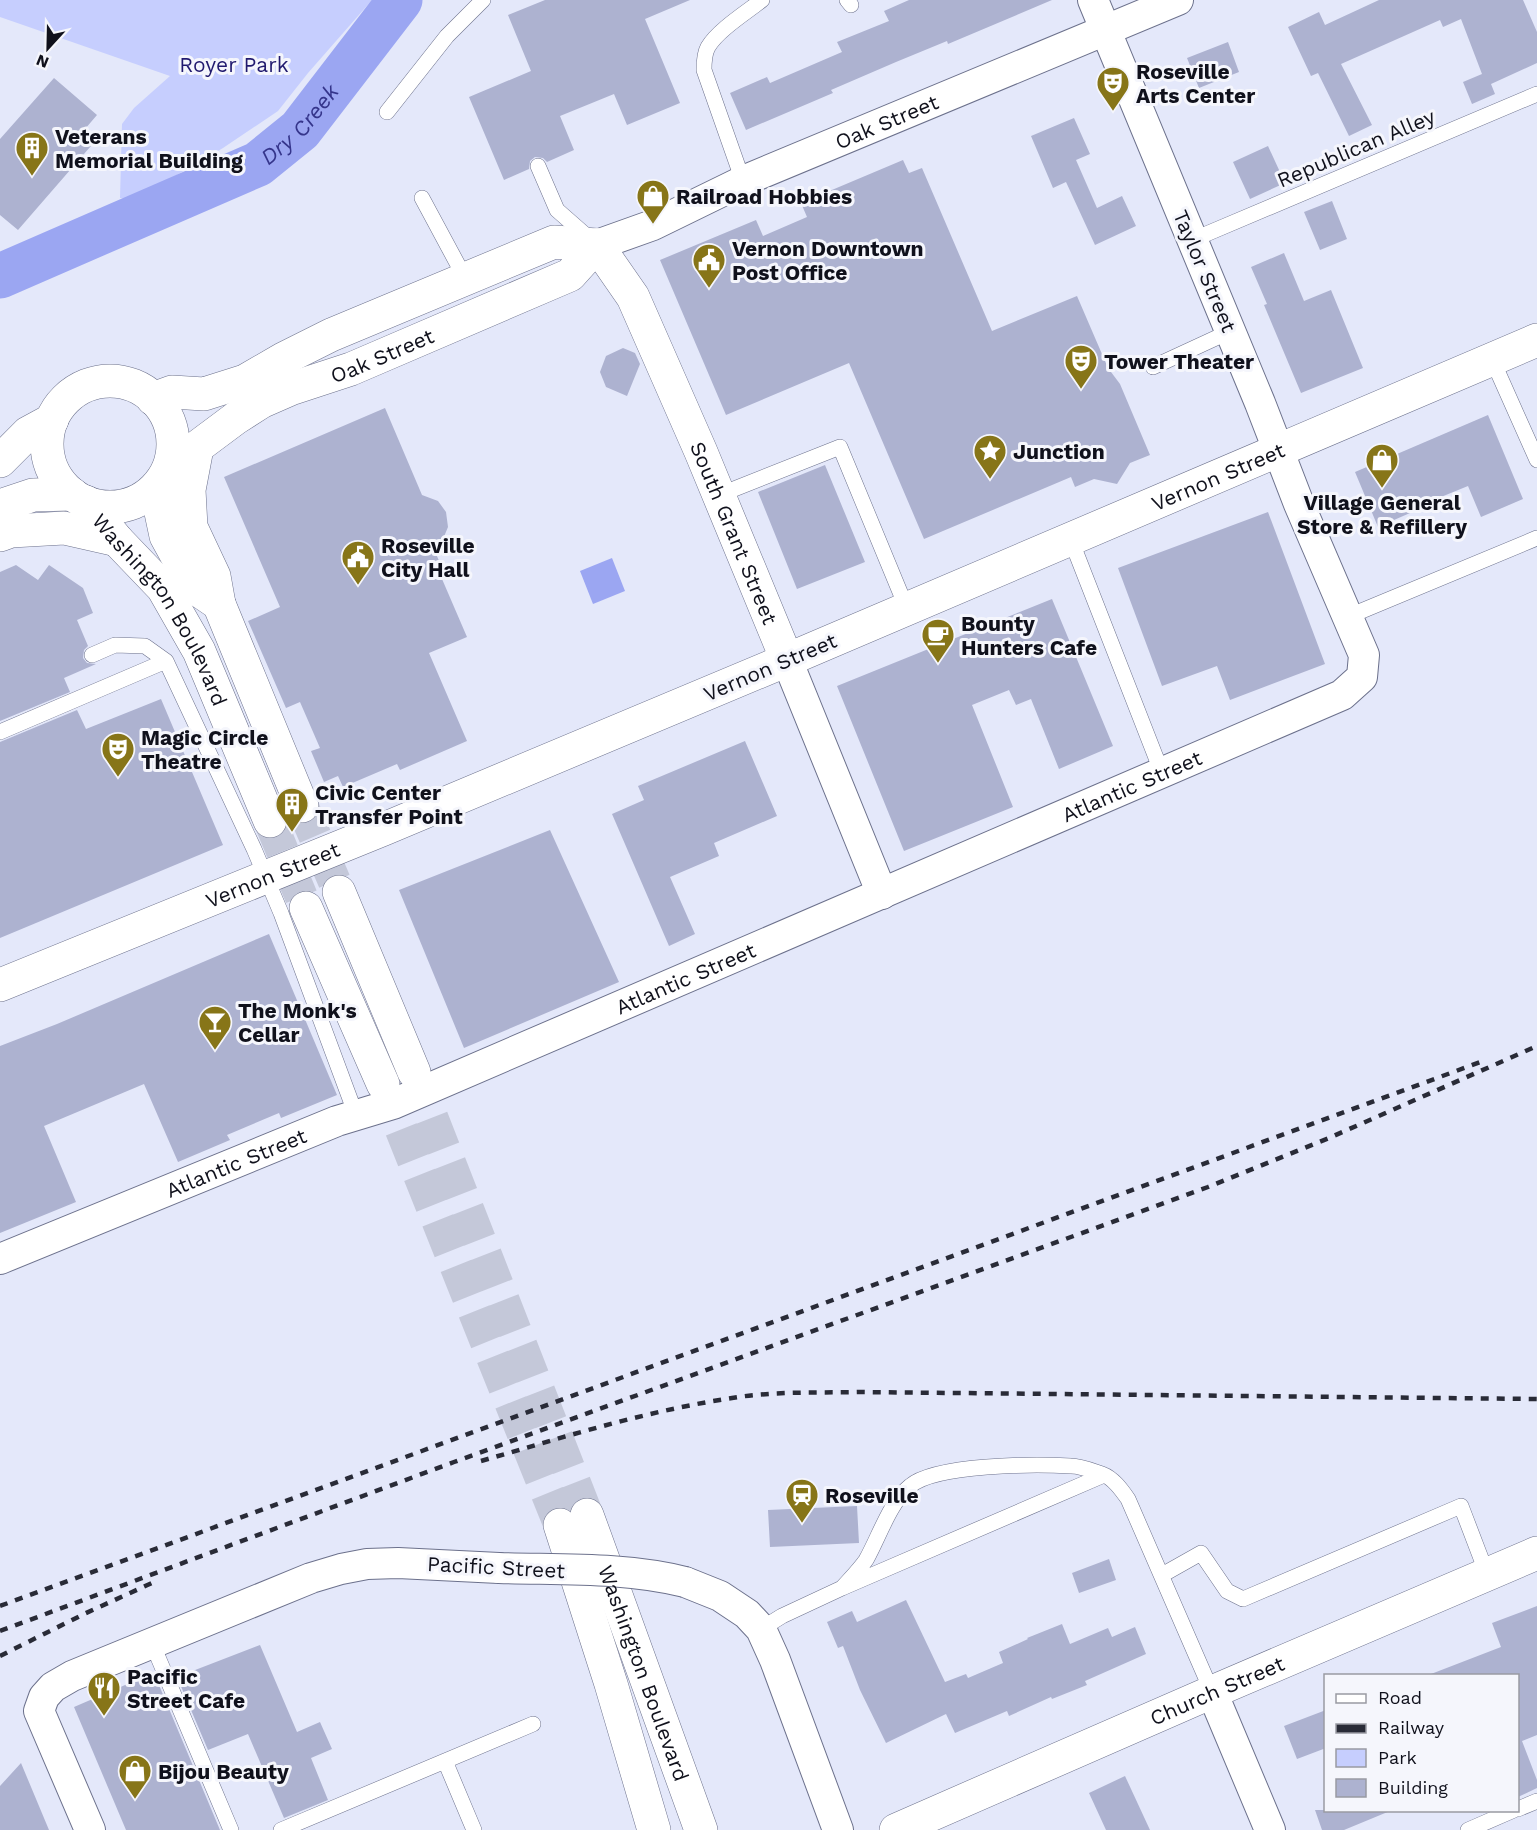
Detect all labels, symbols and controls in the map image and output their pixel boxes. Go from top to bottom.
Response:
north arrow [18,18,78,78]
text: N [34,50,52,72]
park label: Royer Park [179,52,289,77]
place label: Roseville Arts Center [1136,59,1255,108]
theatre icon: Roseville Arts Center [1095,65,1131,112]
water label: Dry Creek [255,78,344,169]
street label: Oak Street [831,89,942,154]
street label: Republican Alley [1273,103,1439,193]
place label: Veterans Memorial Building [55,124,243,173]
building icon: Veterans Memorial Building [14,130,50,177]
shop icon: Railroad Hobbies [635,178,671,225]
place label: Railroad Hobbies [676,184,852,209]
street label: Taylor Street [1168,206,1242,336]
place label: Vernon Downtown Post Office [732,236,924,285]
public building icon: Vernon Downtown Post Office [691,242,727,289]
street label: Oak Street [327,323,437,387]
theatre icon: Tower Theater [1063,343,1099,390]
place label: Tower Theater [1104,349,1254,374]
place icon: Junction [972,433,1008,480]
street label: Vernon Street [1147,437,1288,516]
street label: South Grant Street [685,438,783,628]
place label: Junction [1013,439,1105,464]
shop icon: Village General Store & Refillery [1364,442,1400,489]
place label: Village General Store & Refillery [1297,490,1467,539]
street label: Washington Boulevard [88,508,233,709]
place label: Roseville City Hall [381,533,475,582]
public building icon: Roseville City Hall [340,539,376,586]
place label: Bounty Hunters Cafe [961,611,1097,660]
cafe icon: Bounty Hunters Cafe [920,617,956,664]
street label: Vernon Street [700,628,841,706]
place label: Magic Circle Theatre [141,725,268,774]
theatre icon: Magic Circle Theatre [100,731,136,778]
street label: Atlantic Street [1058,744,1206,827]
place label: Civic Center Transfer Point [315,780,463,829]
building icon: Civic Center Transfer Point [274,786,310,833]
street label: Vernon Street [202,836,343,913]
street label: Atlantic Street [612,937,759,1019]
place label: The Monk's Cellar [238,998,357,1047]
bar icon: The Monk's Cellar [197,1004,233,1051]
street label: Atlantic Street [162,1122,310,1202]
station icon: Roseville [784,1477,820,1524]
place label: Roseville [825,1483,919,1508]
street label: Pacific Street [426,1551,566,1583]
street label: Washington Boulevard [594,1561,695,1785]
street label: Church Street [1146,1650,1288,1730]
place label: Pacific Street Cafe [127,1664,245,1713]
restaurant icon: Pacific Street Cafe [86,1670,122,1717]
legend [1324,1674,1519,1812]
text: Road [1378,1687,1422,1708]
text: Railway [1378,1717,1445,1738]
text: Park [1378,1747,1417,1768]
shop icon: Bijou Beauty [117,1753,153,1800]
place label: Bijou Beauty [158,1759,289,1784]
text: Building [1378,1777,1448,1798]

